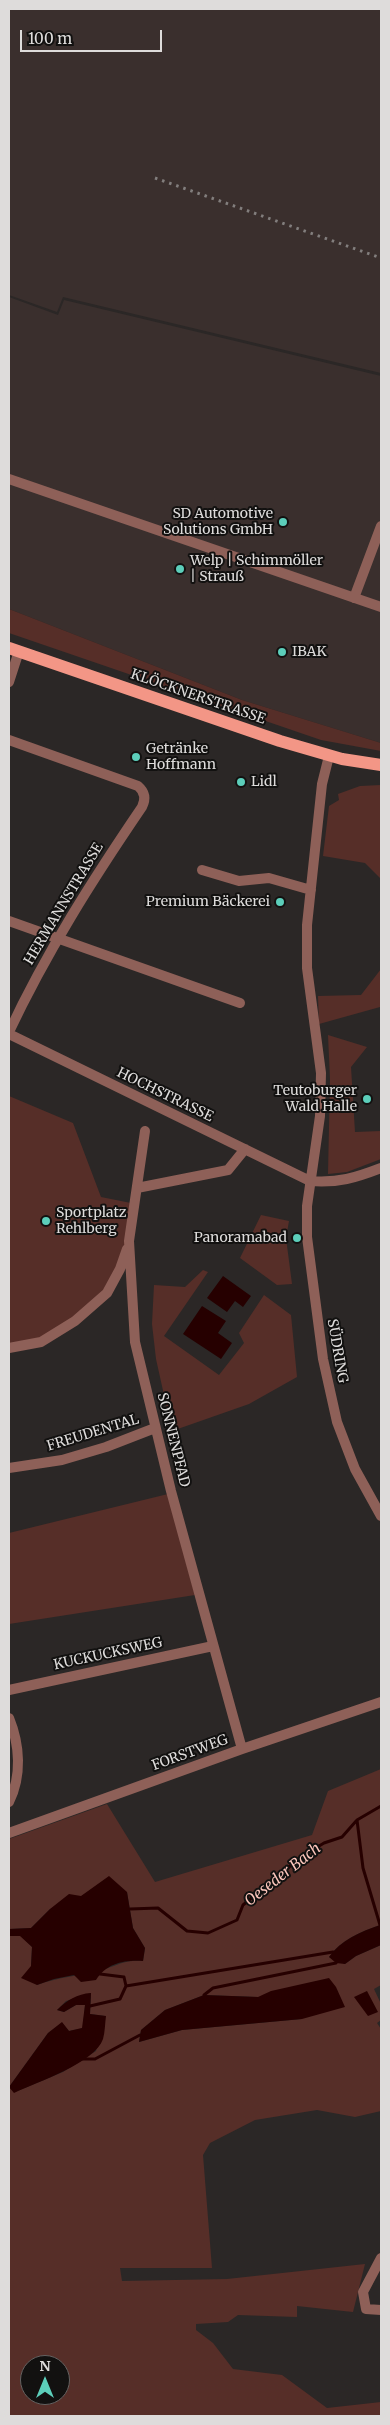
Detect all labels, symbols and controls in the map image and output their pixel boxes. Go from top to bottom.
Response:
scale bar [22,20,165,52]
text: 100 m [28,29,72,48]
place label: SD Automotive Solutions GmbH [163,506,273,538]
marker: SD Automotive Solutions GmbH [277,516,289,528]
place label: Welp | Schimmöller | Strauß [190,553,323,586]
marker: Welp | Schimmöller | Strauß [174,563,186,575]
place label: IBAK [292,644,327,660]
marker: IBAK [276,646,288,658]
street label: KLÖCKNERSTRASSE [128,666,268,728]
place label: Getränke Hoffmann [146,741,216,774]
marker: Getränke Hoffmann [130,751,142,763]
place label: Lidl [251,774,277,790]
marker: Lidl [235,776,247,788]
street label: HERMANNSTRASSE [21,840,107,968]
place label: Premium Bäckerei [146,894,270,910]
marker: Premium Bäckerei [274,896,286,908]
street label: HOCHSTRASSE [114,1064,216,1126]
place label: Teutoburger Wald Halle [273,1083,357,1116]
marker: Teutoburger Wald Halle [361,1093,373,1105]
place label: Sportplatz Rehlberg [56,1205,126,1238]
marker: Sportplatz Rehlberg [40,1215,52,1227]
place label: Panoramabad [194,1230,287,1246]
marker: Panoramabad [291,1232,303,1244]
street label: SÜDRING [323,1318,351,1384]
street label: SONNENPFAD [153,1391,193,1489]
street label: FREUDENTAL [45,1411,141,1455]
street label: KUCKUCKSWEG [52,1634,164,1674]
street label: FORSTWEG [150,1731,230,1775]
water label: Oeseder Bach [241,1840,325,1910]
north arrow [20,2355,70,2405]
text: N [39,2357,51,2375]

